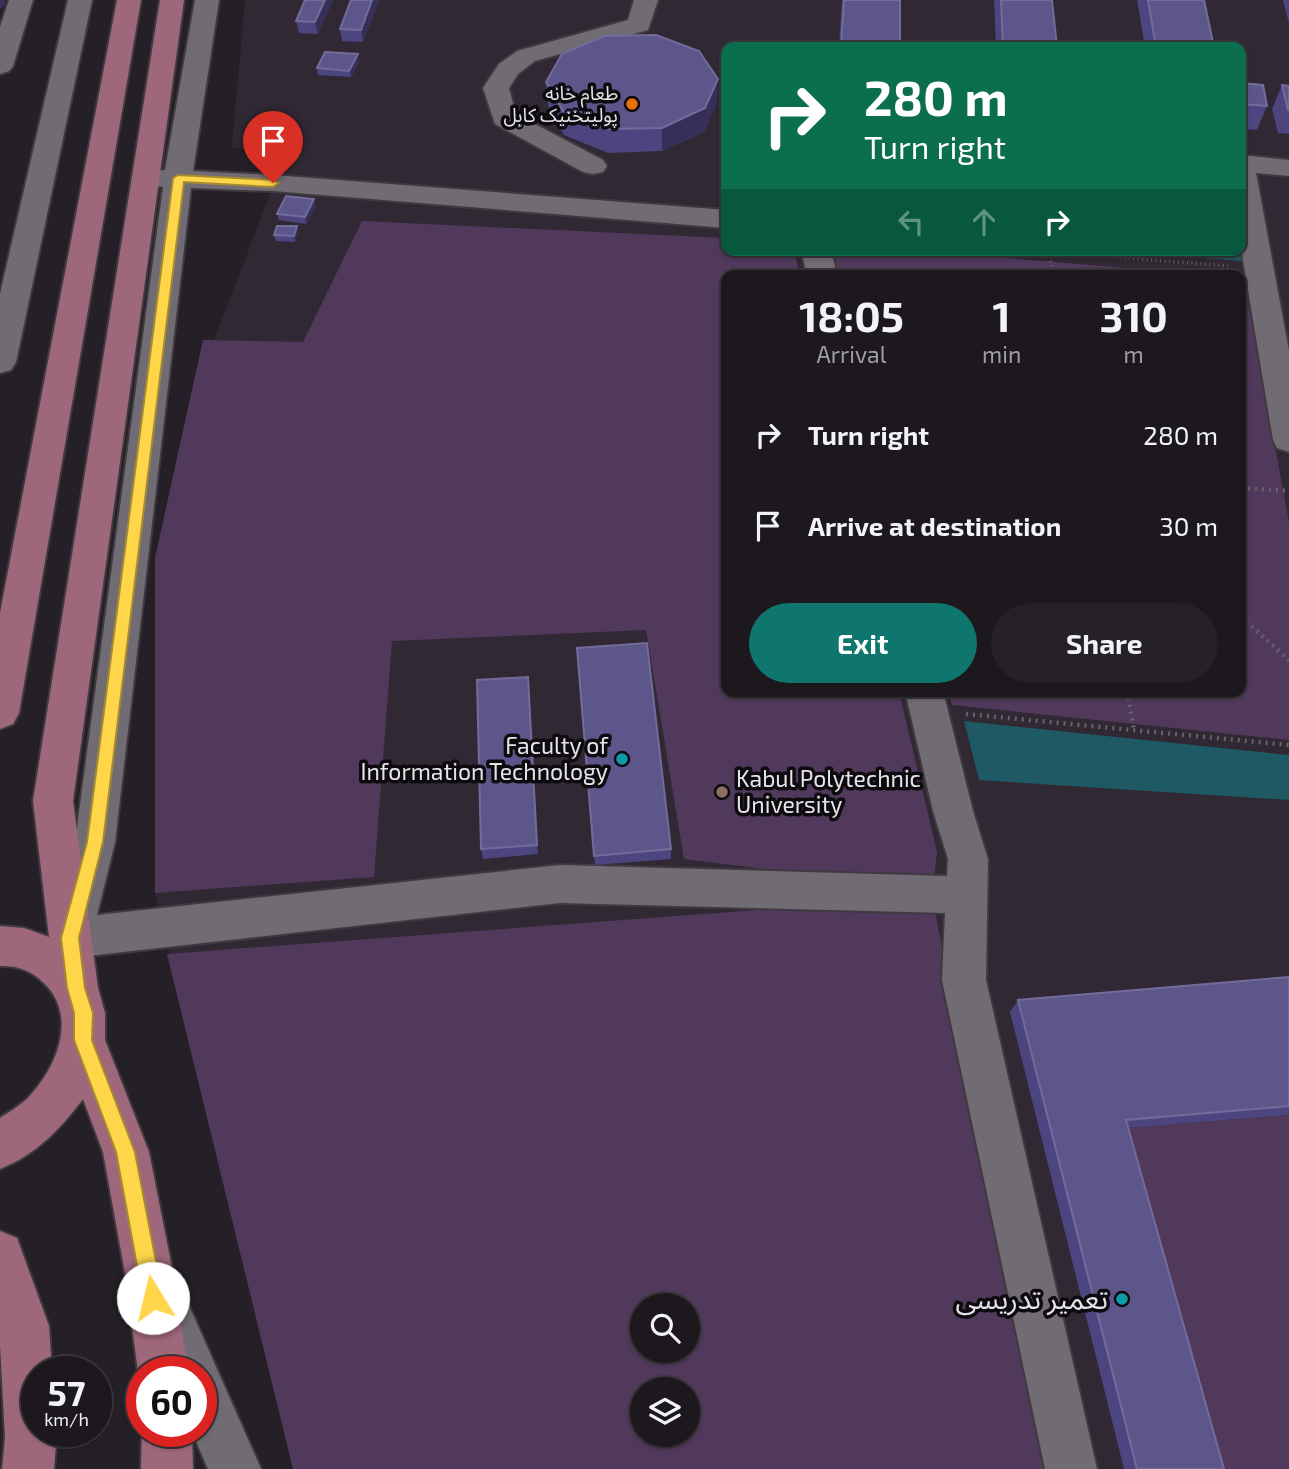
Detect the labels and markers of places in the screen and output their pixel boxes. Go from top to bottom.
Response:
place label: طعام خانه پولیتخنیک کابل [503,81,618,128]
marker: طعام خانه پولیتخنیک کابل [624,96,640,112]
pin [243,111,303,183]
place label: Faculty of Information Technology [360,731,609,785]
marker: Faculty of Information Technology [614,751,630,767]
place label: Kabul Polytechnic University [736,764,921,818]
marker: Kabul Polytechnic University [714,784,730,800]
place label: تعمیر تدریسی [956,1281,1108,1316]
marker: تعمیر تدریسی [1114,1291,1130,1307]

